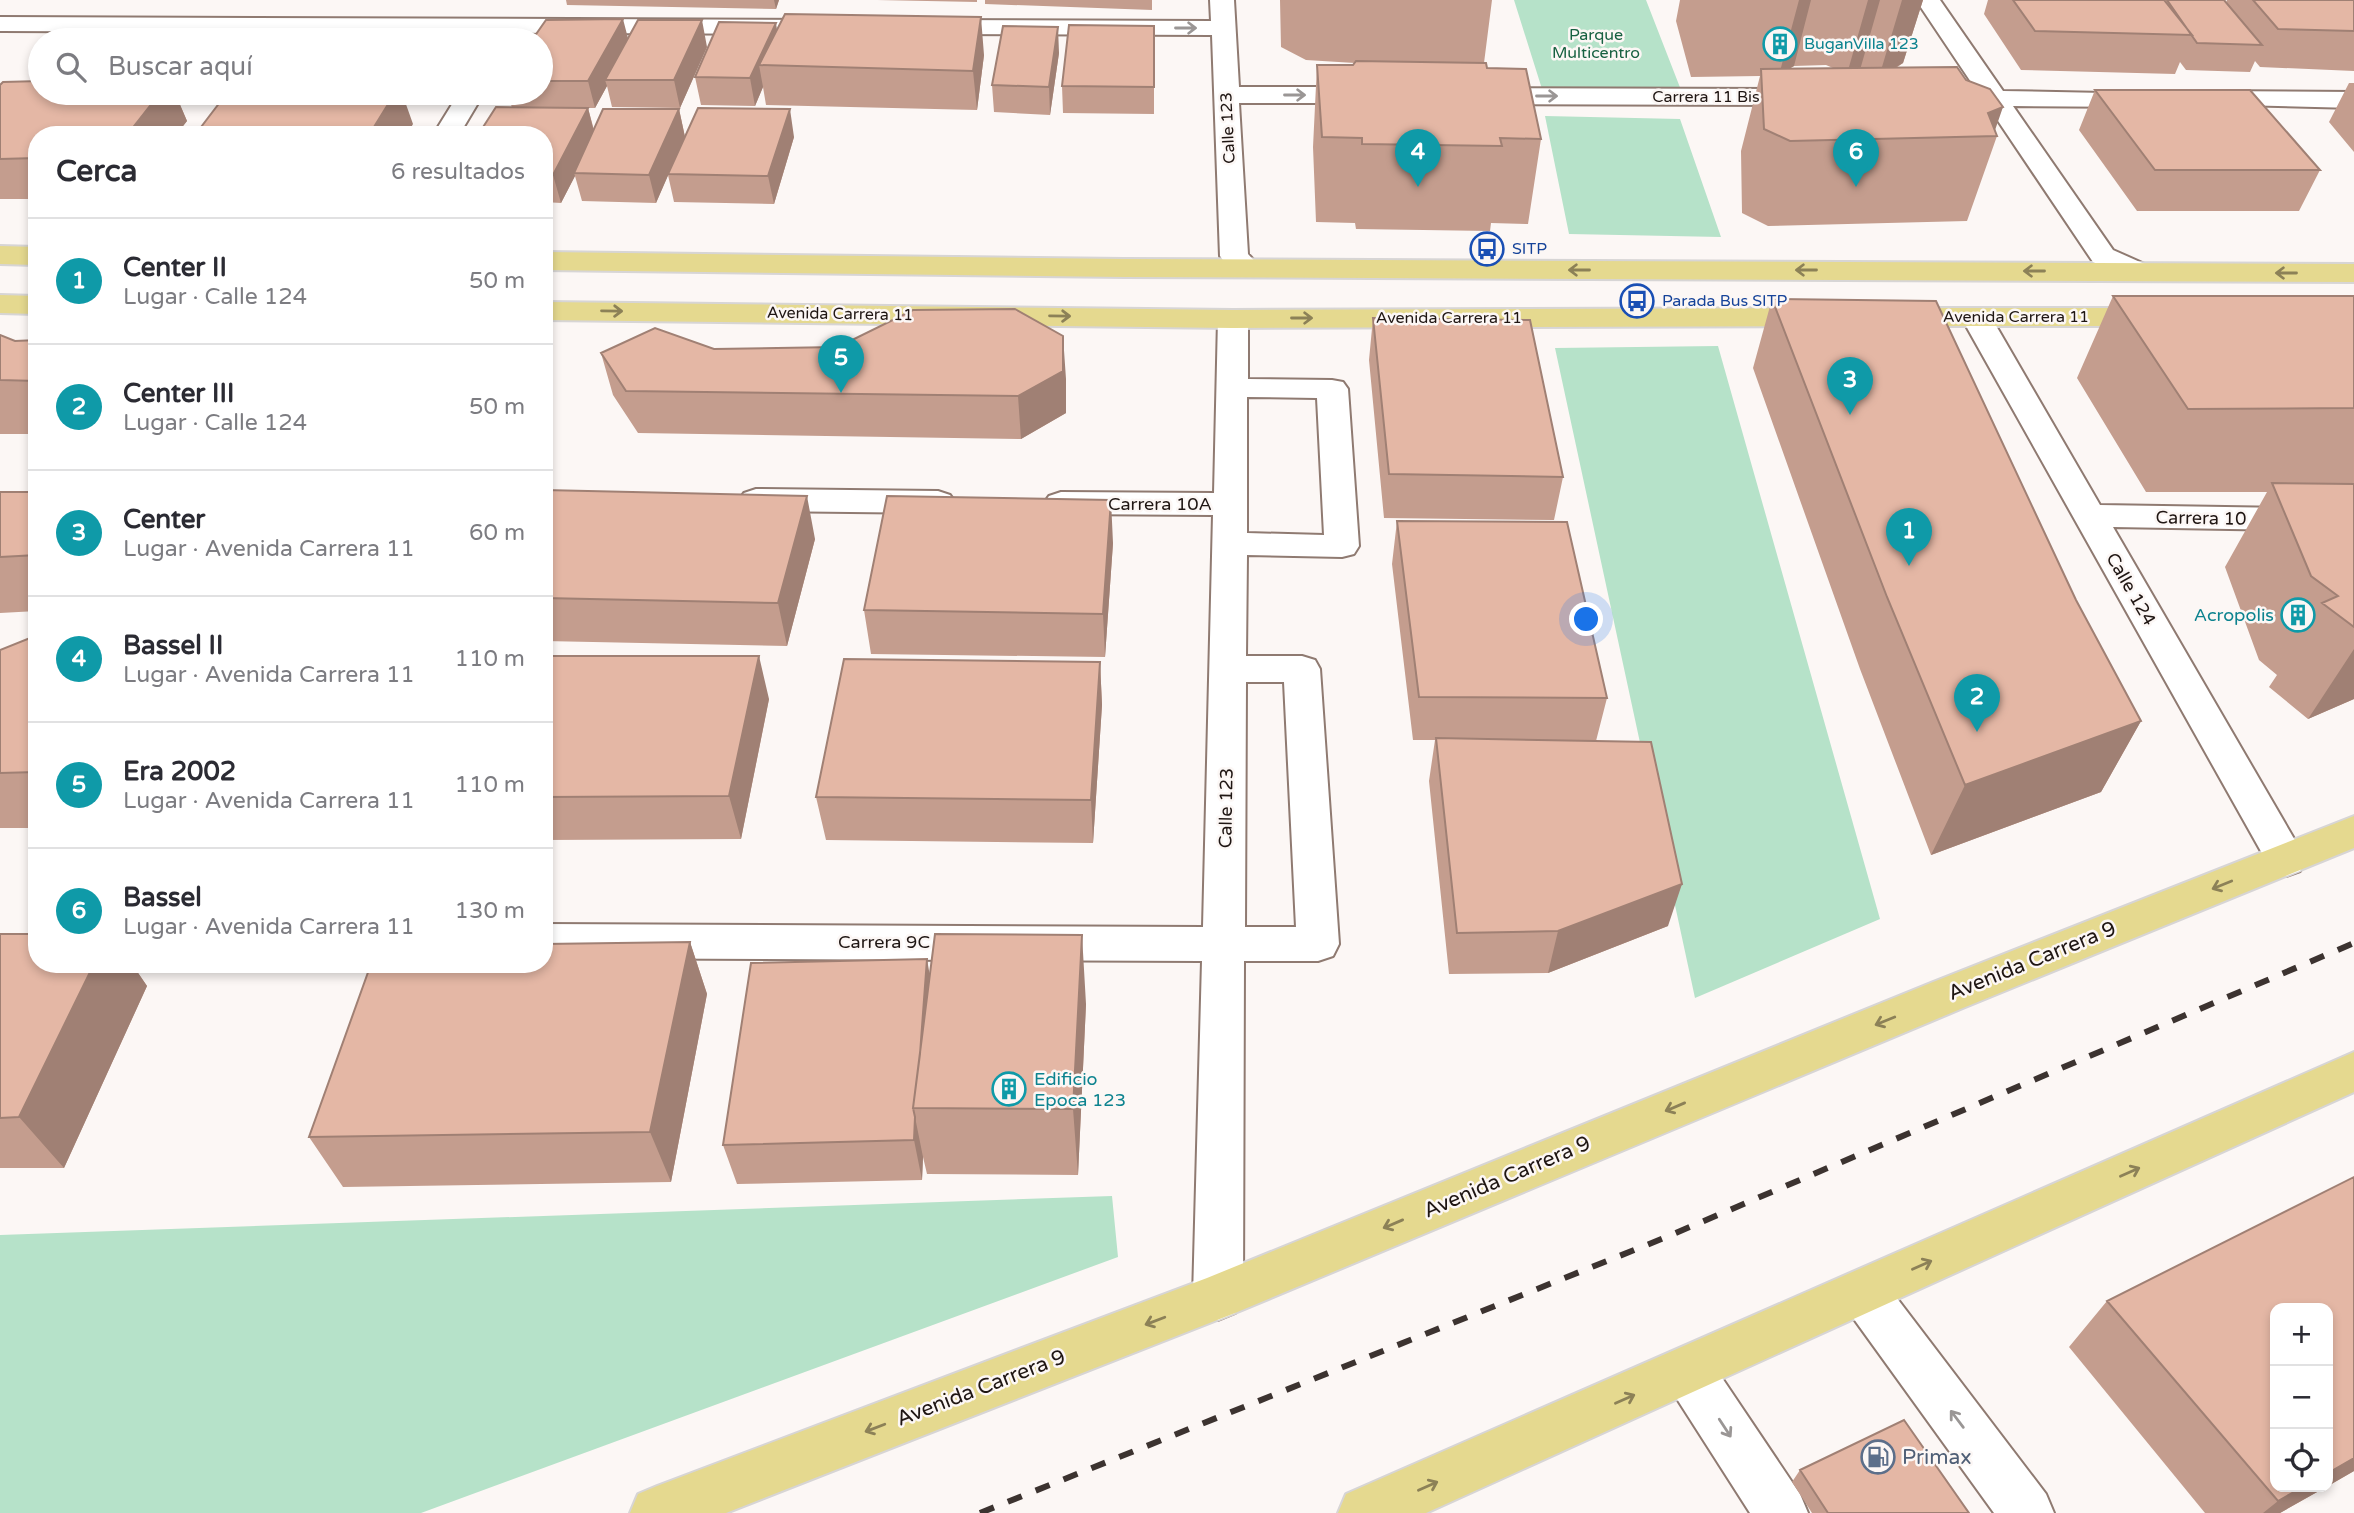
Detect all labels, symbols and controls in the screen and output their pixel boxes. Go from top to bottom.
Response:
one-way arrow [1174,21,1197,35]
park label: Parque Multicentro [1552,25,1640,63]
building icon: BuganVilla 123 [1761,25,1799,63]
search box [28,28,553,105]
place label: BuganVilla 123 [1804,34,1919,54]
icon: search [52,48,90,86]
text: Buscar aquí [108,51,253,82]
street label: Carrera 11 Bis [1652,87,1760,107]
one-way arrow [1283,88,1306,102]
one-way arrow [1535,89,1558,103]
street label: Calle 123 [1216,92,1240,164]
pin: 4 [1395,129,1441,187]
pin: 6 [1833,129,1879,187]
text: Cerca [56,153,137,190]
text: 6 resultados [391,158,525,186]
bus stop icon: SITP [1468,230,1506,268]
place label: SITP [1512,239,1547,259]
text: Center II [123,252,227,283]
one-way arrow [1568,263,1591,276]
one-way arrow [1795,264,1818,277]
one-way arrow [2023,264,2046,278]
one-way arrow [2275,266,2298,280]
text: 1 [72,267,86,295]
text: 50 m [469,267,525,295]
bus stop icon: Parada Bus SITP [1618,282,1656,320]
text: Lugar · Calle 124 [123,283,307,311]
place label: Parada Bus SITP [1662,291,1787,311]
street label: Avenida Carrera 11 [767,303,913,325]
one-way arrow [601,304,624,318]
street label: Avenida Carrera 11 [1943,307,2089,327]
street label: Avenida Carrera 11 [1376,308,1522,328]
one-way arrow [1049,309,1072,323]
one-way arrow [1290,311,1313,325]
pin: 5 [818,335,864,393]
pin: 3 [1827,357,1873,415]
text: Center III [123,378,234,409]
text: 2 [72,393,86,421]
text: 50 m [469,393,525,421]
text: Lugar · Calle 124 [123,409,307,437]
street label: Carrera 10A [1108,493,1212,515]
text: Center [123,504,205,535]
street label: Carrera 10 [2155,506,2247,530]
pin: 1 [1886,508,1932,566]
text: 3 [72,519,86,547]
text: 60 m [469,519,525,547]
text: Lugar · Avenida Carrera 11 [123,535,415,563]
street label: Calle 124 [2101,549,2161,629]
building icon: Acropolis [2279,596,2317,634]
your location [1569,602,1603,636]
place label: Acropolis [2194,604,2274,626]
text: Bassel II [123,630,223,661]
text: 4 [72,645,86,673]
text: 110 m [455,645,525,673]
text: Lugar · Avenida Carrera 11 [123,661,415,689]
pin: 2 [1954,674,2000,732]
text: Era 2002 [123,756,236,787]
street label: Calle 123 [1214,768,1238,848]
text: 5 [72,771,86,799]
text: 110 m [455,771,525,799]
text: Lugar · Avenida Carrera 11 [123,787,415,815]
one-way arrow [2212,880,2234,893]
text: Bassel [123,882,202,913]
text: 6 [72,897,86,925]
text: 130 m [455,897,525,925]
text: Lugar · Avenida Carrera 11 [123,913,415,941]
street label: Avenida Carrera 9 [1944,916,2120,1006]
street label: Carrera 9C [838,931,930,953]
one-way arrow [1875,1015,1897,1028]
place label: Edificio Epoca 123 [1034,1068,1126,1111]
building icon: Edificio Epoca 123 [990,1070,1028,1108]
one-way arrow [1664,1101,1686,1114]
street label: Avenida Carrera 9 [1420,1131,1594,1223]
one-way arrow [2119,1165,2140,1178]
one-way arrow [1383,1219,1404,1232]
one-way arrow [1911,1258,1933,1271]
map controls [2270,1303,2333,1492]
button: + [2270,1303,2333,1366]
one-way arrow [1144,1316,1166,1328]
street label: Avenida Carrera 9 [893,1344,1069,1432]
button: − [2270,1366,2333,1429]
one-way arrow [1614,1392,1636,1405]
one-way arrow [1950,1410,1964,1429]
one-way arrow [1718,1418,1732,1437]
one-way arrow [864,1423,886,1436]
button: locate [2270,1429,2333,1492]
fuel station icon: Primax [1859,1438,1897,1476]
place label: Primax [1902,1445,1972,1470]
one-way arrow [1417,1479,1438,1492]

